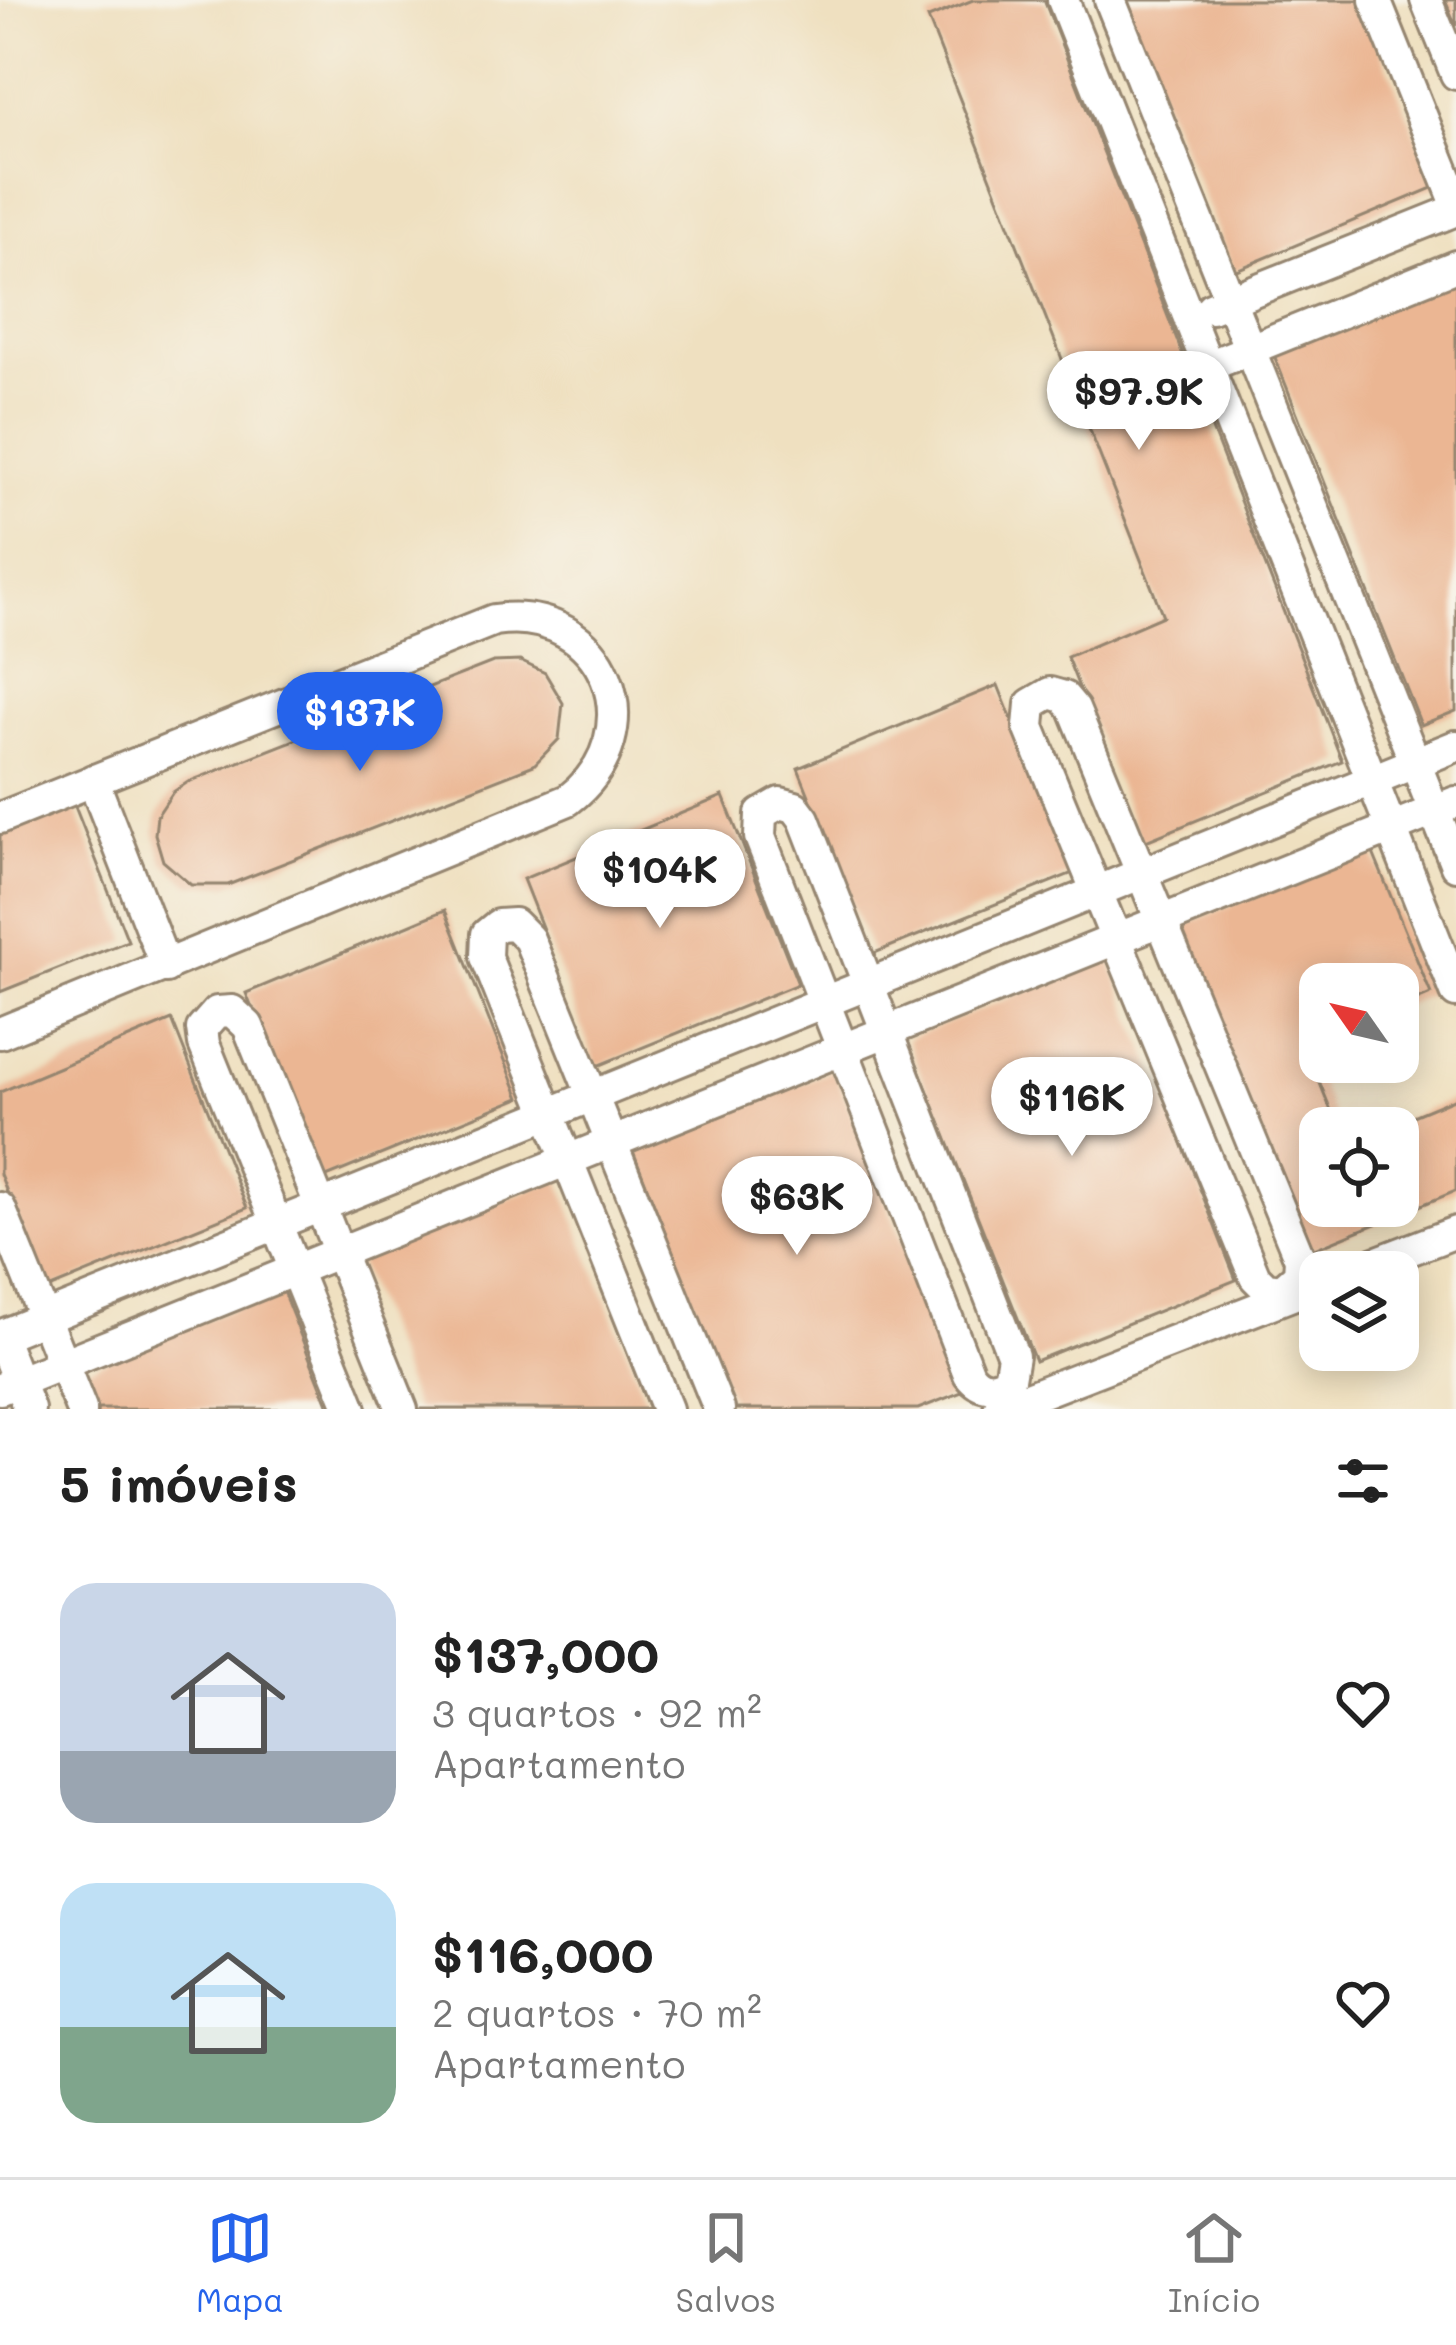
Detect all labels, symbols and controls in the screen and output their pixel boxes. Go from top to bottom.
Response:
pin: $97.9K [1041,351,1237,453]
text: $97.9K [1074,364,1204,415]
pin: $137K [276,672,444,774]
text: $137K [304,685,416,736]
pin: $104K [576,829,744,931]
text: $104K [602,842,718,893]
north arrow [1299,963,1419,1083]
map controls [1299,963,1419,1371]
pin: $116K [988,1057,1156,1159]
text: $116K [1018,1070,1126,1121]
button: locate [1299,1107,1419,1227]
pin: $63K [726,1156,868,1258]
text: $63K [749,1169,845,1220]
button: layers [1299,1251,1419,1371]
text: 5 imóveis [60,1448,298,1515]
icon: filters [1330,1448,1396,1514]
text: $137,000 [432,1619,659,1686]
icon: home [156,1631,300,1775]
icon: heart [1330,1670,1396,1736]
text: 3 quartos · 92 m² [432,1686,762,1737]
text: Apartamento [432,1737,686,1788]
text: $116,000 [432,1919,654,1986]
icon: home [156,1931,300,2075]
icon: heart [1330,1970,1396,2036]
text: 2 quartos · 70 m² [432,1986,762,2037]
text: Apartamento [432,2037,686,2088]
tab: Mapa [196,2205,284,2320]
tab: Salvos [676,2205,776,2320]
tab: Início [1168,2205,1260,2320]

